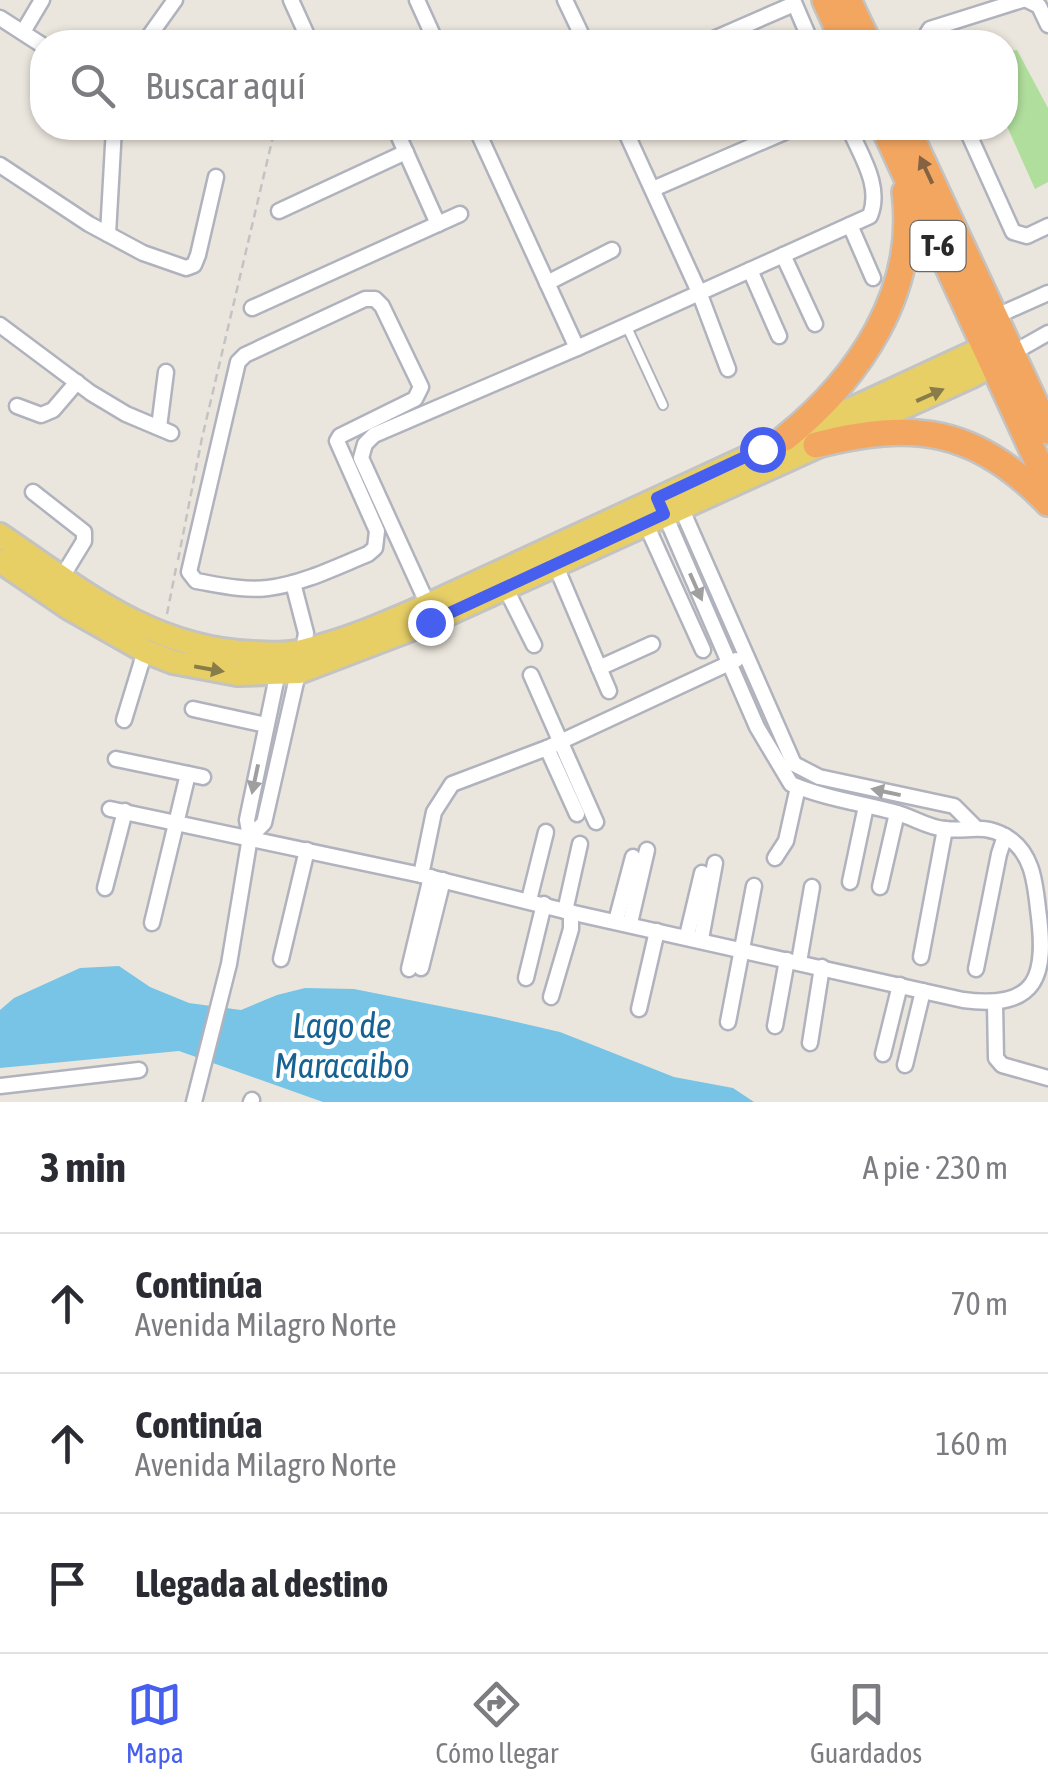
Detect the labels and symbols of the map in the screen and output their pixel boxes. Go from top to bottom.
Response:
one-way arrow [918,155,935,184]
road number: T-6 [910,221,966,271]
one-way arrow [915,387,945,403]
route start [740,427,786,473]
one-way arrow [688,572,704,602]
route end [408,600,454,646]
one-way arrow [194,662,225,677]
one-way arrow [247,764,263,795]
one-way arrow [870,783,901,799]
water label: Lago de Maracaibo [274,1005,410,1085]

